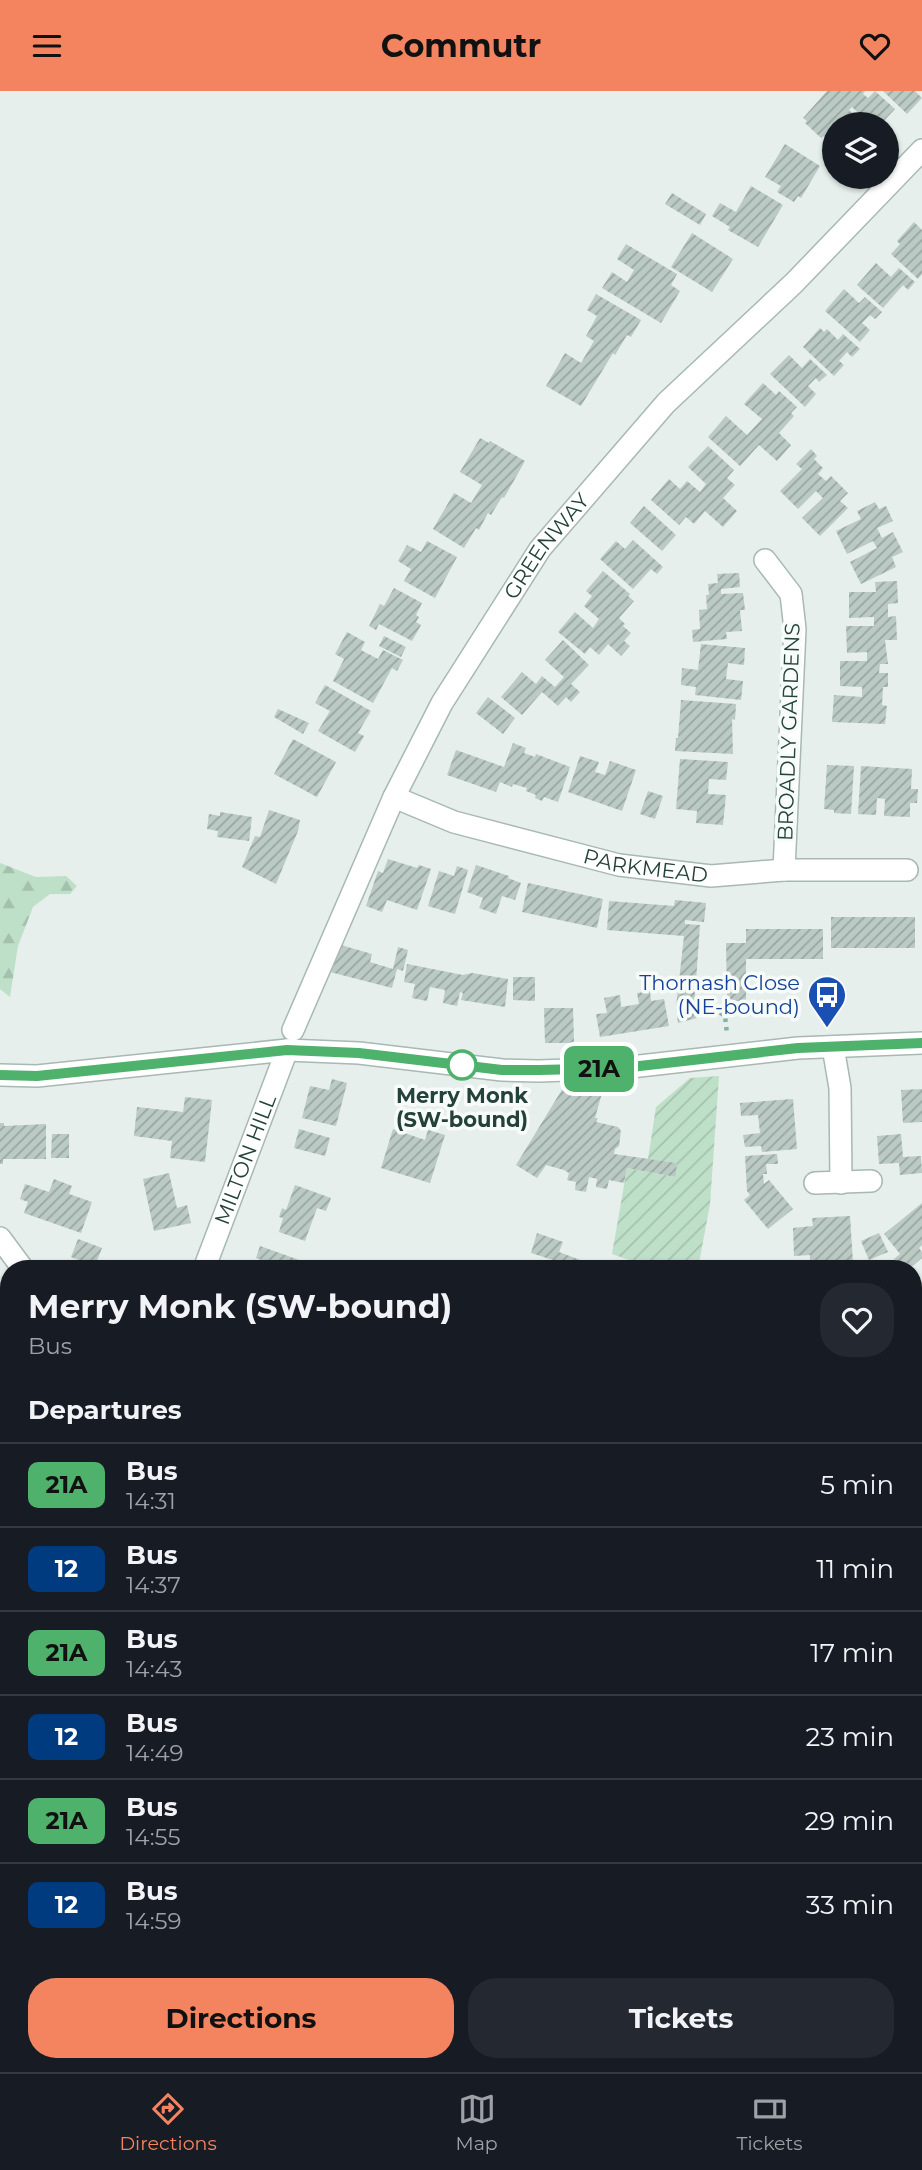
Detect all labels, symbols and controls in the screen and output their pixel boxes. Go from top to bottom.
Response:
text: Commutr [381,26,541,65]
icon: menu [28,27,66,65]
icon: heart [856,27,894,65]
map controls [822,112,899,189]
button: layers [822,112,899,189]
street label: GREENWAY [498,488,595,604]
street label: BROADLY GARDENS [772,622,805,842]
street label: PARKMEAD [581,843,709,888]
place label: Thornash Close (NE-bound) [639,970,800,1019]
bus stop icon: Thornash Close (NE-bound) [806,974,848,1029]
line badge: 21A [559,1046,639,1092]
marker: Merry Monk (SW-bound) [447,1050,477,1080]
text: 21A [578,1054,620,1083]
place label: Merry Monk (SW-bound) [396,1083,528,1132]
street label: MILTON HILL [209,1090,281,1228]
button: heart [820,1283,894,1357]
text: Merry Monk (SW-bound) [28,1286,452,1326]
text: Bus [28,1332,72,1360]
text: Departures [28,1394,182,1426]
text: Bus [126,1455,178,1487]
text: 5 min [820,1469,894,1501]
text: 21A [46,1470,87,1499]
text: 14:31 [126,1487,176,1515]
text: Bus [126,1539,178,1571]
text: 11 min [816,1553,894,1585]
text: 12 [55,1554,78,1583]
text: 14:37 [126,1571,181,1599]
text: Bus [126,1623,178,1655]
text: 17 min [810,1637,894,1669]
text: 21A [46,1638,87,1667]
text: 14:43 [126,1655,182,1683]
text: Bus [126,1707,178,1739]
text: 23 min [806,1721,894,1753]
text: 12 [55,1722,78,1751]
text: 14:49 [126,1739,184,1767]
text: Bus [126,1791,178,1823]
text: 29 min [804,1805,894,1837]
text: 21A [46,1806,87,1835]
text: 14:55 [126,1823,180,1851]
text: Bus [126,1875,178,1907]
text: 33 min [806,1889,894,1921]
text: 12 [55,1890,78,1919]
text: 14:59 [126,1907,182,1935]
button: Directions [28,1978,454,2058]
button: Tickets [468,1978,894,2058]
tab: Directions [119,2090,217,2155]
tab: Map [456,2090,498,2155]
tab: Tickets [737,2090,803,2155]

